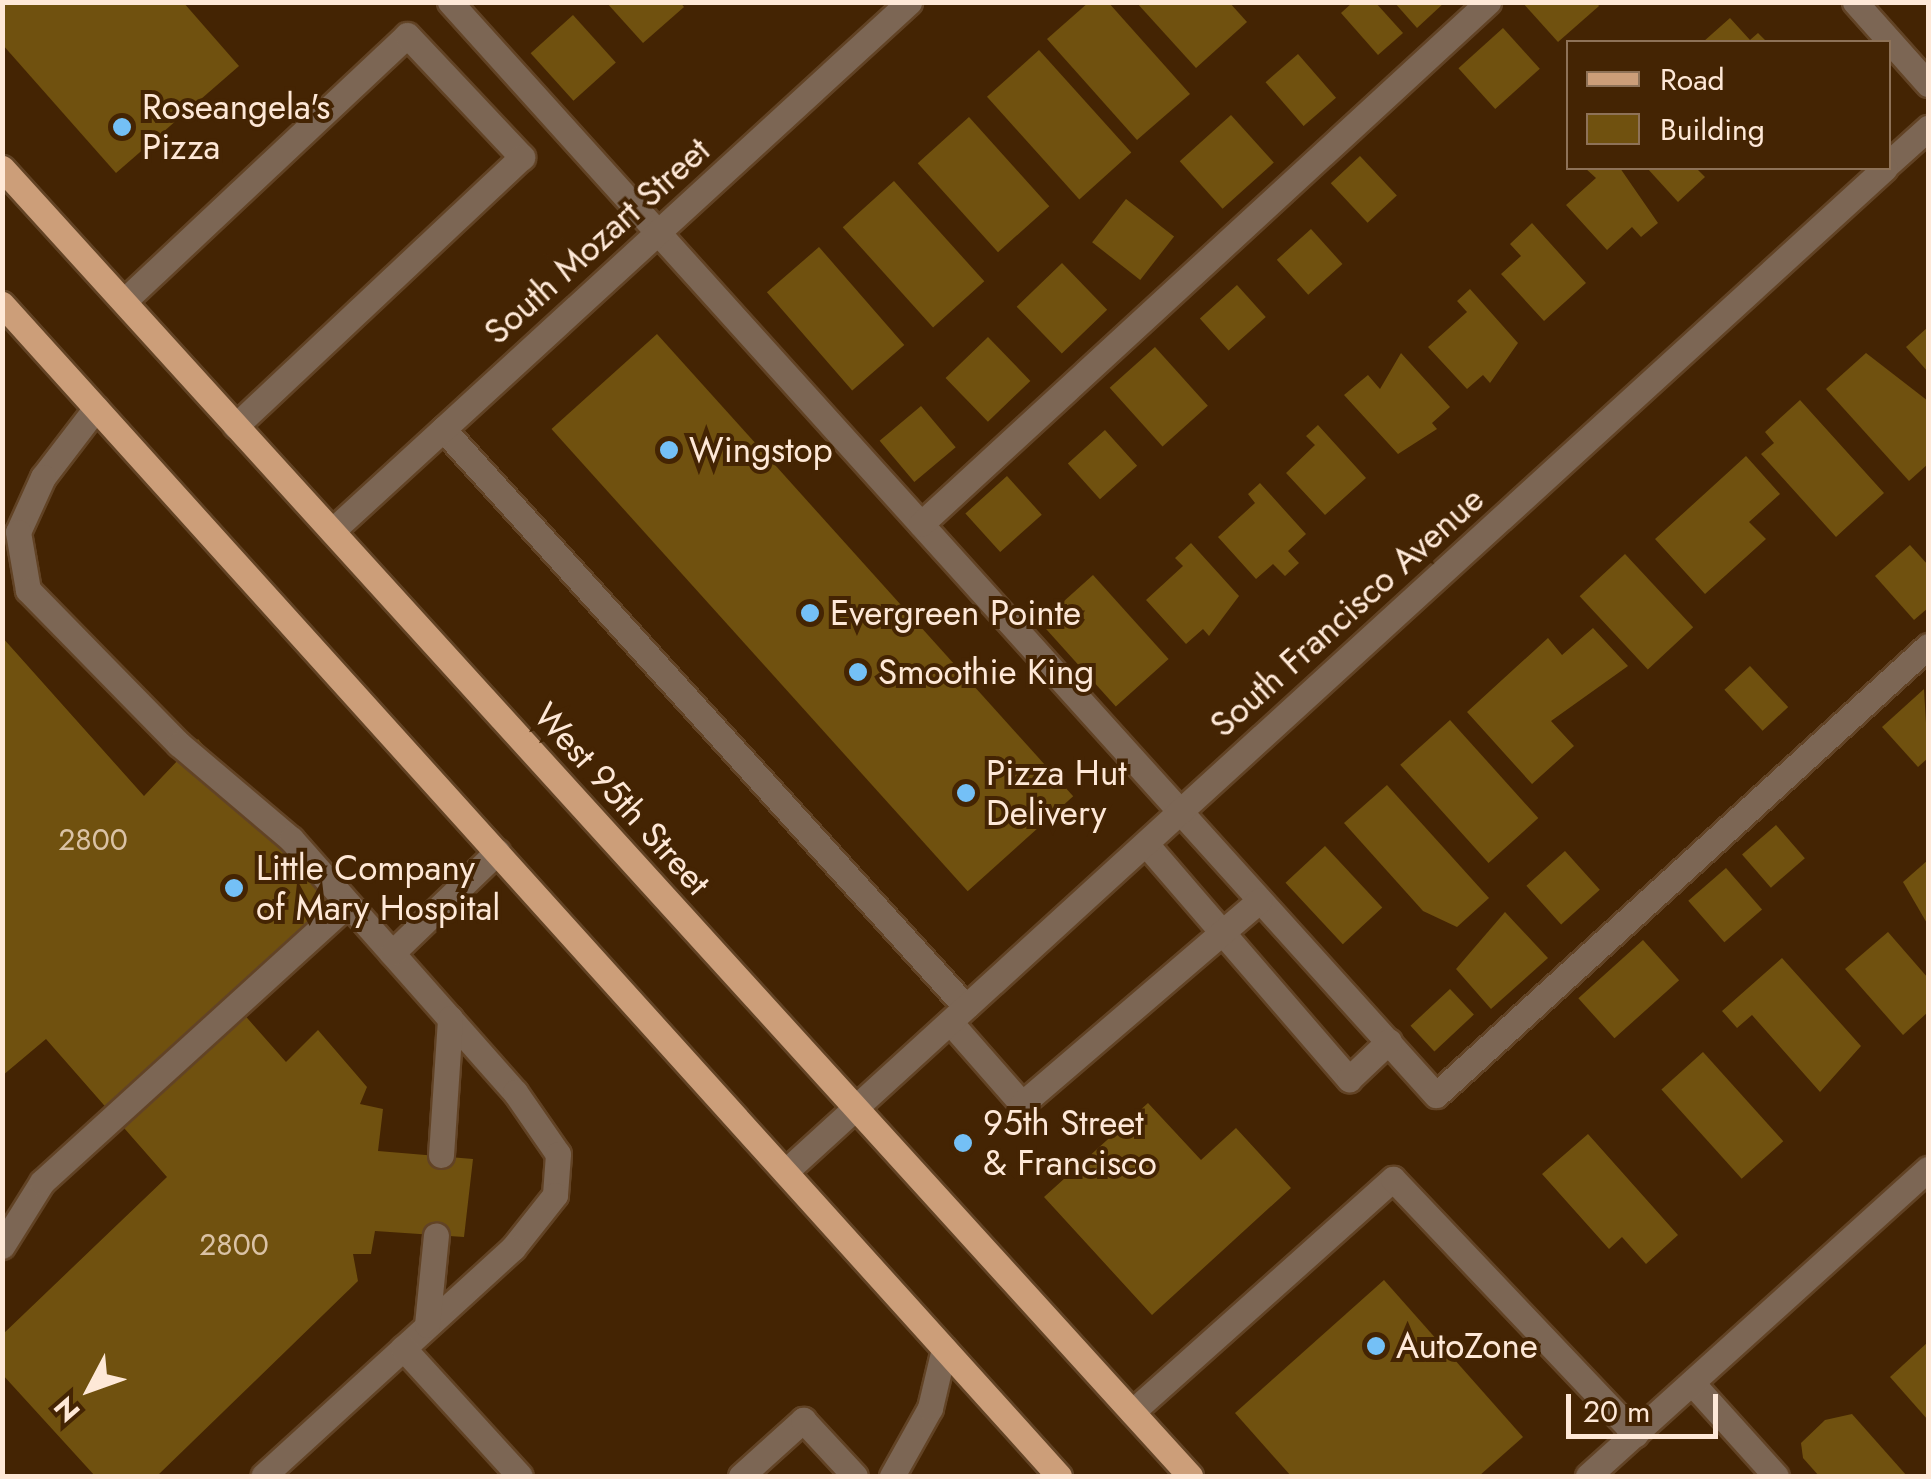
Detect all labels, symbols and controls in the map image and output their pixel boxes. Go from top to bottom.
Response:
legend [1566,40,1891,170]
text: Road [1660,58,1725,101]
place label: Roseangela's Pizza [142,86,330,168]
text: Building [1660,108,1765,151]
marker: Roseangela's Pizza [111,116,133,138]
street label: South Mozart Street [476,129,718,353]
place label: Wingstop [689,429,833,471]
marker: Wingstop [658,439,680,461]
street label: South Francisco Avenue [1202,478,1492,746]
place label: Evergreen Pointe [830,592,1081,634]
marker: Evergreen Pointe [799,602,821,624]
place label: Smoothie King [878,651,1094,693]
marker: Smoothie King [847,661,869,683]
street label: West 95th Street [525,694,719,904]
place label: Pizza Hut Delivery [986,752,1127,834]
marker: Pizza Hut Delivery [955,782,977,804]
house number: 2800 [58,822,128,858]
place label: Little Company of Mary Hospital [256,847,500,929]
marker: Little Company of Mary Hospital [221,875,247,901]
place label: 95th Street & Francisco [983,1102,1157,1184]
marker: 95th Street & Francisco [952,1132,974,1154]
house number: 2800 [199,1227,269,1263]
place label: AutoZone [1396,1325,1538,1367]
marker: AutoZone [1365,1335,1387,1357]
north arrow [40,1339,140,1439]
scale bar [1571,1374,1724,1436]
text: N [44,1387,90,1431]
text: 20 m [1583,1390,1650,1433]

